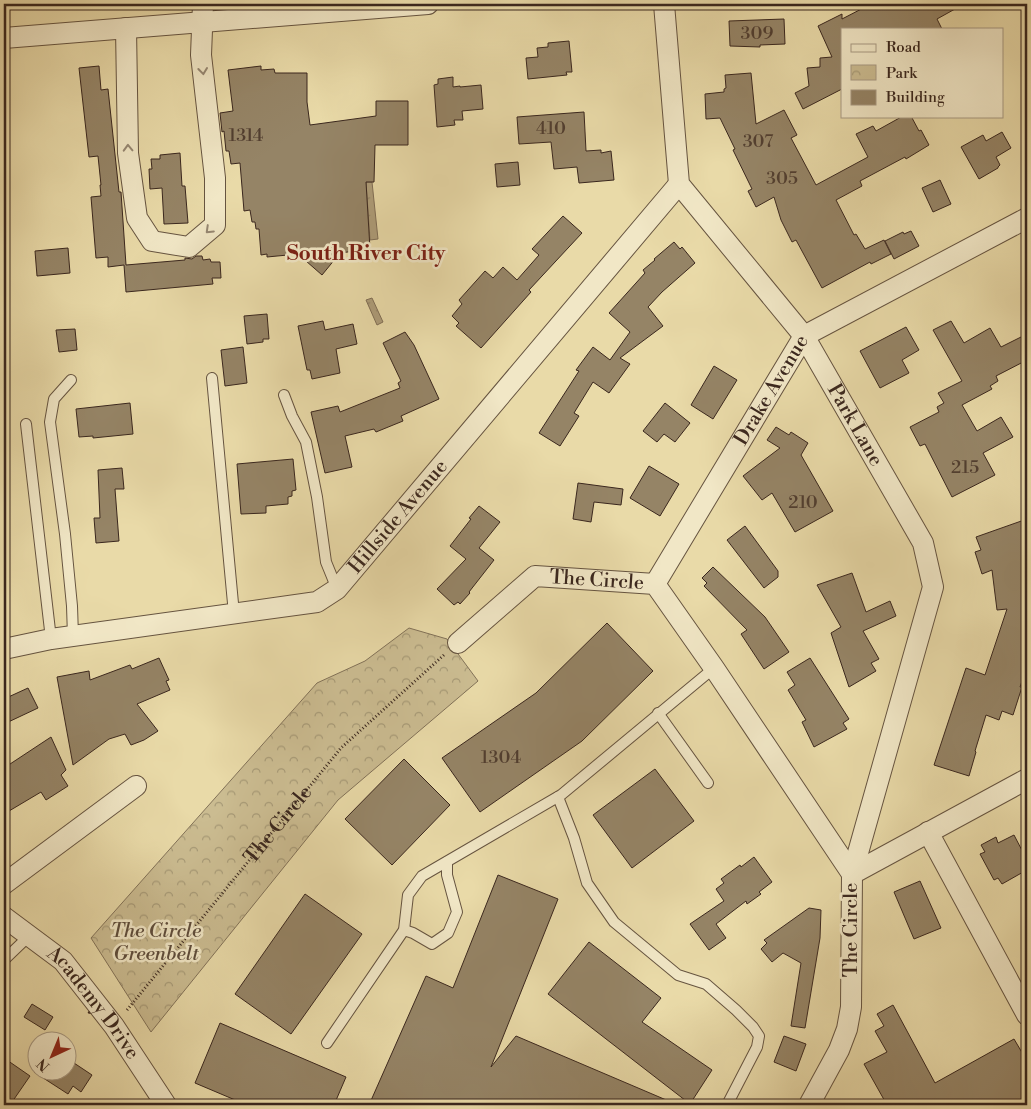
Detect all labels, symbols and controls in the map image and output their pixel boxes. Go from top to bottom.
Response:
house number: 309 [741,22,773,45]
legend [841,28,1004,118]
text: Road [886,38,921,57]
text: Park [886,64,918,83]
one-way arrow [197,67,208,75]
text: Building [885,88,945,107]
house number: 410 [536,117,566,140]
house number: 1314 [228,124,264,147]
house number: 307 [743,130,773,153]
one-way arrow [123,144,133,152]
house number: 305 [766,167,798,190]
one-way arrow [206,224,215,233]
district label: South River City [287,241,446,267]
street label: Drake Avenue [729,330,814,450]
street label: Park Lane [822,379,889,471]
street label: Hillside Avenue [343,455,453,579]
house number: 215 [951,456,979,479]
house number: 210 [788,491,818,514]
street label: The Circle [549,565,645,596]
house number: 1304 [481,746,521,769]
street label: The Circle [239,780,318,869]
street label: The Circle [839,883,864,977]
park label: The Circle Greenbelt [111,919,202,967]
street label: Academy Drive [41,940,145,1064]
north arrow [28,1032,78,1082]
text: N [33,1054,54,1075]

